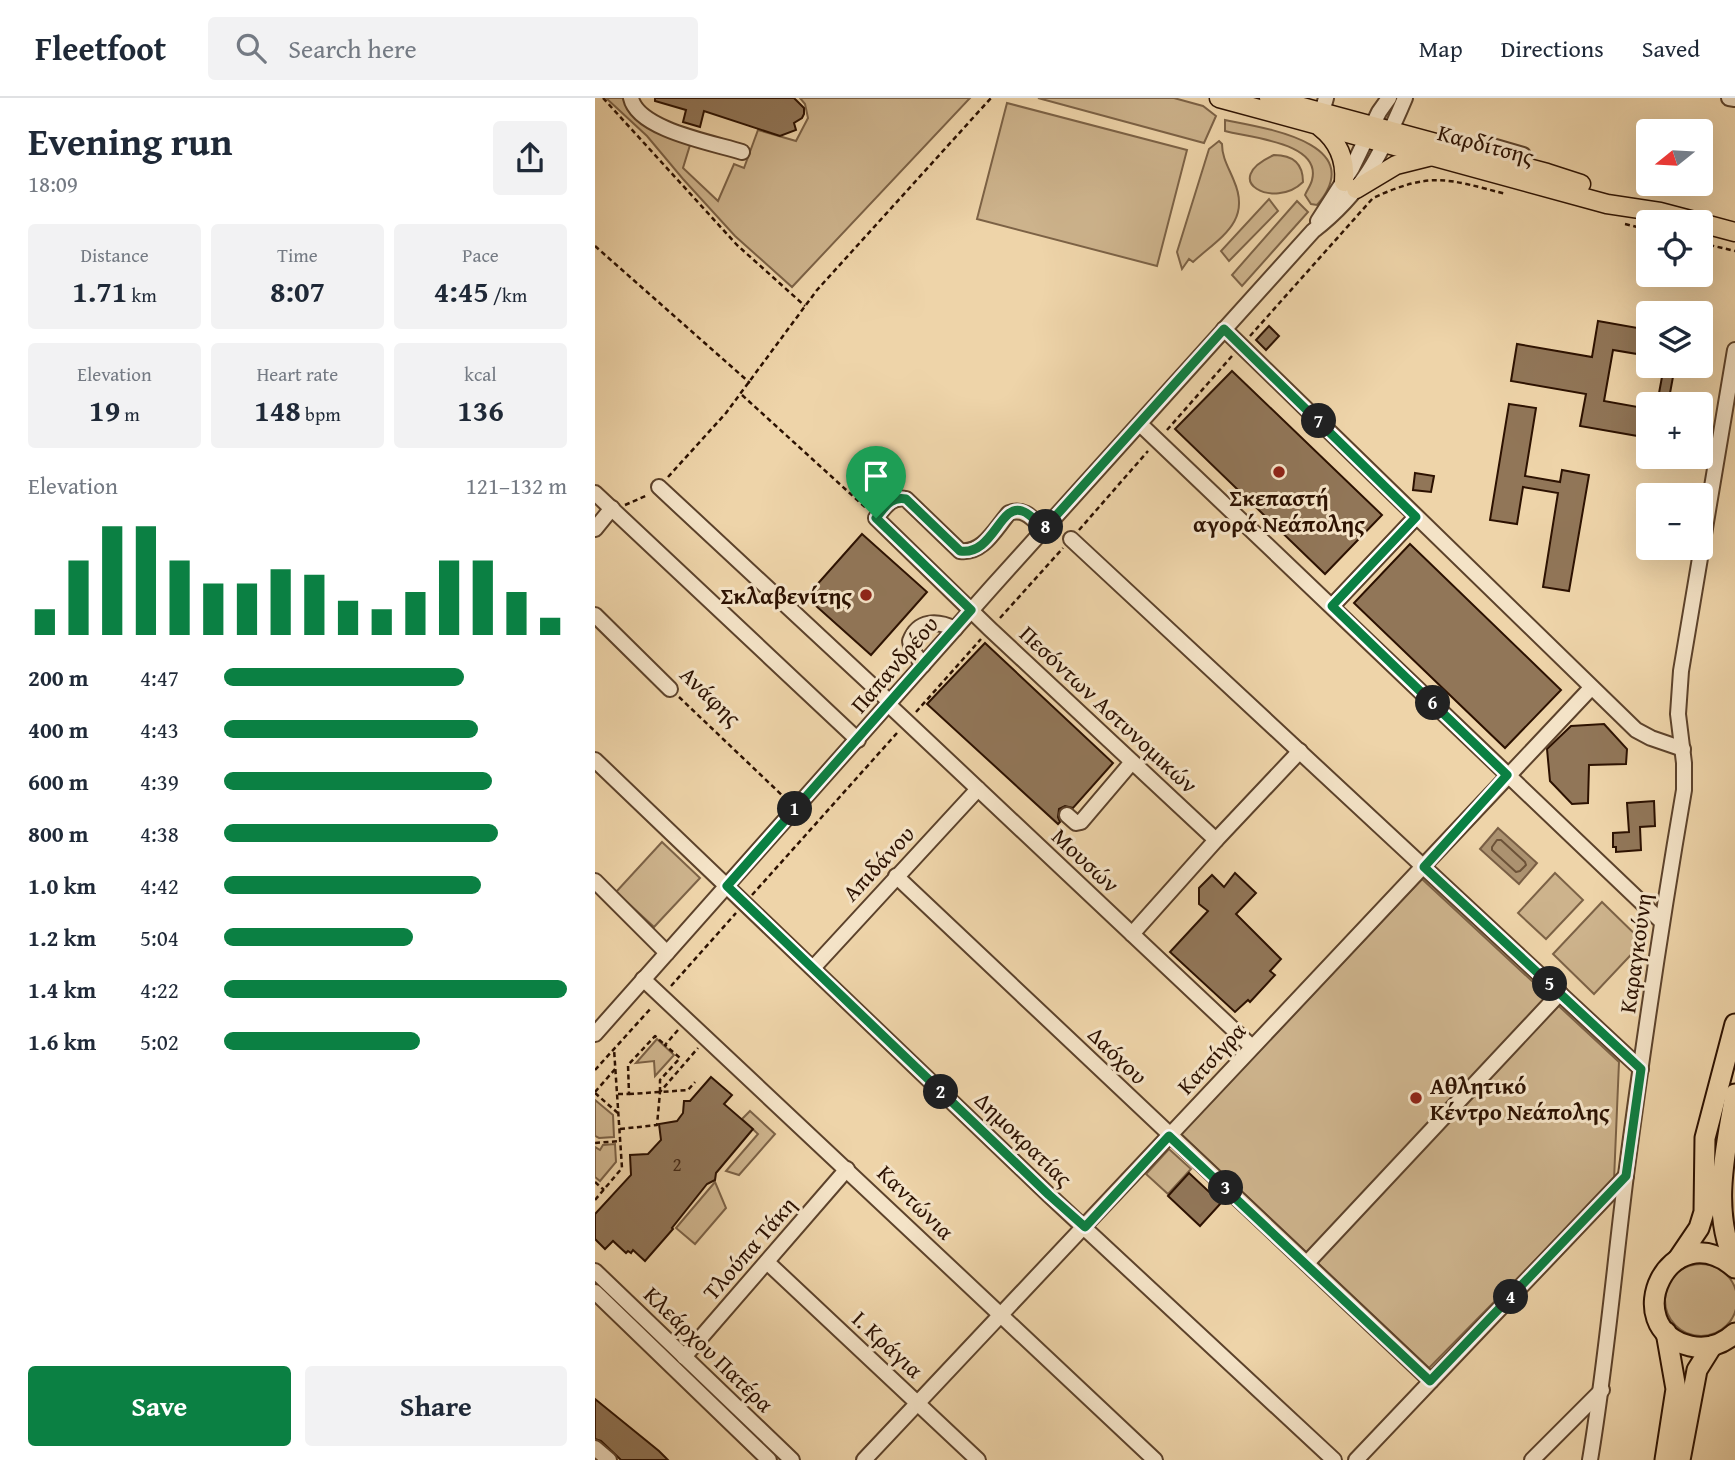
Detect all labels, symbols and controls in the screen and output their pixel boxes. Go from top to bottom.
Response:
search box [208,17,698,80]
text: Fleetfoot [35,24,166,72]
icon: search [232,29,270,67]
text: Search here [288,29,417,68]
text: Map [1419,31,1463,66]
text: Directions [1501,31,1604,66]
text: Saved [1642,31,1700,66]
text: Evening run [28,113,232,169]
street label: Καρδίτσης [1434,115,1538,173]
north arrow [1636,119,1713,196]
map controls [1636,119,1713,560]
button: share [493,121,567,195]
text: 18:09 [28,167,78,200]
button: locate [1636,210,1713,287]
text: Distance [80,241,149,269]
text: Time [277,241,318,269]
text: Pace [462,241,499,269]
text: 1.71 [72,269,127,313]
text: 8:07 [270,269,325,313]
text: 4:45 [434,269,489,313]
text: km [127,281,157,309]
text: /km [489,281,527,309]
button: layers [1636,301,1713,378]
text: Elevation [77,360,152,388]
text: Heart rate [257,360,338,388]
text: kcal [464,360,497,388]
text: 19 [89,388,120,432]
text: 148 [254,388,301,432]
text: 136 [457,388,504,432]
button: + [1636,392,1713,469]
text: m [120,400,140,428]
text: bpm [301,400,341,428]
pin: 7 [1301,404,1337,438]
text: 7 [1314,406,1323,434]
pin [846,446,906,518]
icon: arrive [857,457,895,495]
marker: Σκεπαστή αγορά Νεάπολης [1271,464,1287,480]
text: Elevation [28,469,118,502]
text: 121–132 m [466,469,567,502]
place label: Σκεπαστή αγορά Νεάπολης [1193,481,1365,540]
button: − [1636,483,1713,560]
pin: 8 [1029,510,1063,544]
text: 8 [1041,512,1050,540]
place label: Σκλαβενίτης [721,579,852,612]
marker: Σκλαβενίτης [858,587,874,603]
street label: Παπανδρέου [842,608,946,720]
street label: Πεσόντων Αστυνομικών [1013,617,1206,801]
street label: Ανάφης [673,658,749,734]
text: 200 m [28,661,89,694]
text: 4:47 [140,661,179,694]
pin: 6 [1415,686,1451,720]
text: 6 [1428,688,1437,716]
text: 400 m [28,713,89,746]
text: 4:43 [140,713,179,746]
text: 600 m [28,765,89,798]
text: 4:39 [140,765,179,798]
pin: 1 [777,792,813,826]
text: 1 [790,794,799,822]
text: 800 m [28,817,89,850]
text: 4:38 [140,817,179,850]
street label: Απιδάνου [834,818,922,908]
street label: Μουσών [1045,820,1127,900]
text: 1.0 km [28,869,96,902]
text: 4:42 [140,869,179,902]
street label: Καραγκούνη [1610,891,1660,1015]
text: 1.2 km [28,921,96,954]
text: 5:04 [140,921,179,954]
pin: 5 [1532,966,1567,1001]
text: 5 [1545,969,1554,997]
text: 1.4 km [28,973,96,1006]
text: 4:22 [140,973,179,1006]
street label: Κατσίγρα [1169,1014,1253,1102]
street label: Δαόχου [1081,1018,1155,1092]
text: 1.6 km [28,1025,96,1058]
text: 5:02 [140,1025,179,1058]
place label: Αθλητικό Κέντρο Νεάπολης [1430,1069,1610,1128]
pin: 2 [923,1074,959,1110]
text: 2 [936,1077,945,1105]
street label: Δημοκρατίας [968,1084,1080,1194]
marker: Αθλητικό Κέντρο Νεάπολης [1408,1090,1424,1106]
house number: 2 [672,1150,682,1178]
street label: Καντώνια [870,1157,962,1247]
pin: 3 [1209,1170,1243,1206]
text: 3 [1221,1173,1230,1201]
street label: Τλούπα Τάκη [695,1189,803,1307]
street label: Κλεάρχου Πατέρα [637,1278,781,1420]
pin: 4 [1493,1280,1529,1314]
text: 4 [1506,1282,1515,1310]
street label: Ι. Κράγια [845,1302,931,1386]
button: Save [28,1366,291,1446]
button: Share [305,1366,567,1446]

